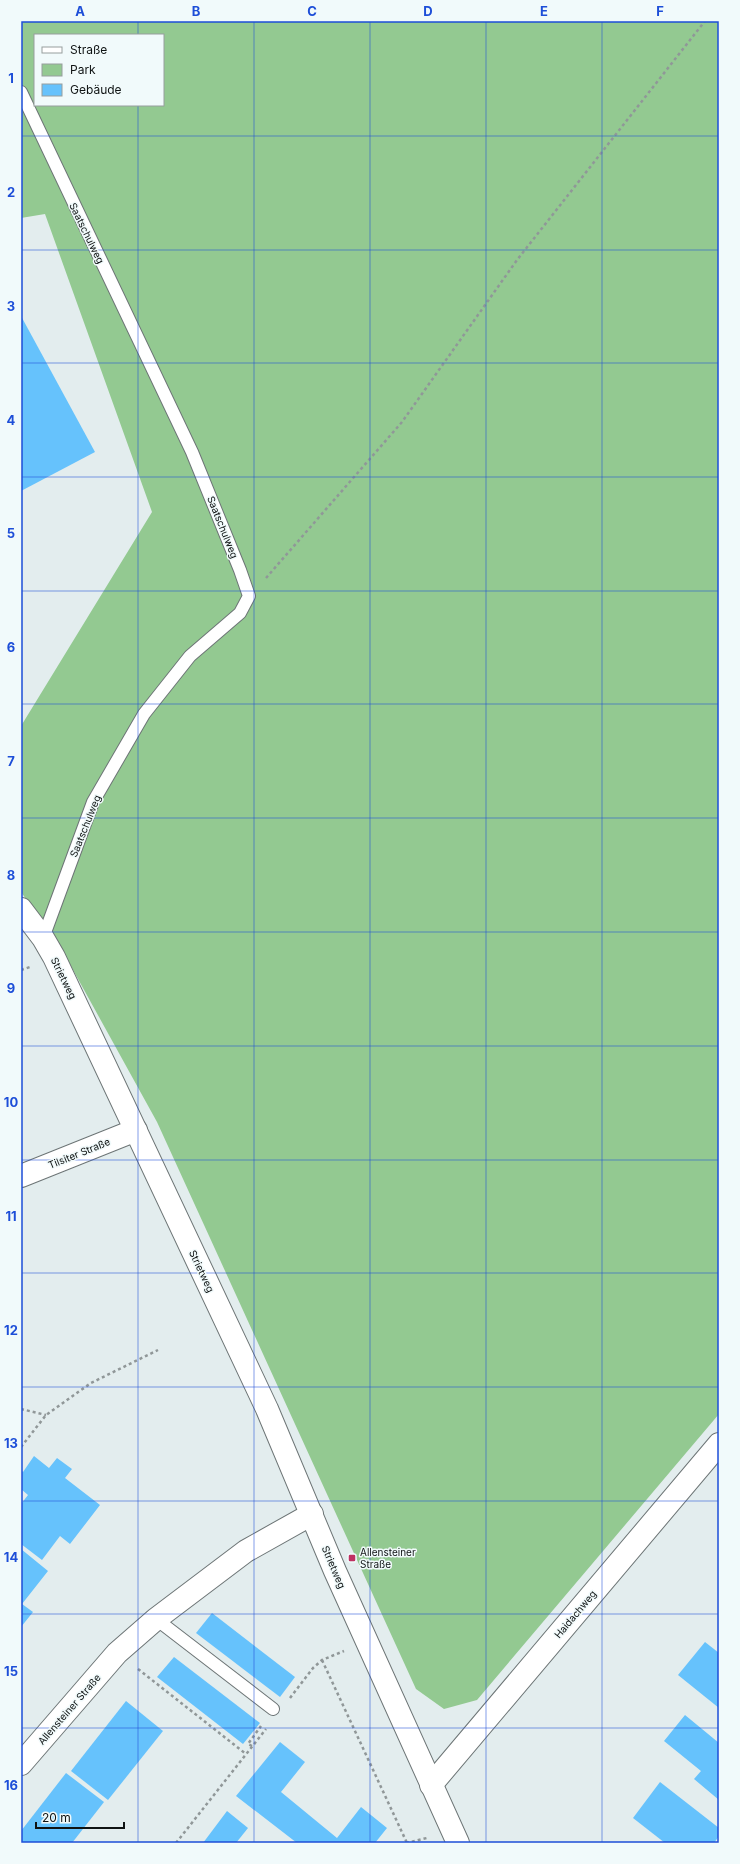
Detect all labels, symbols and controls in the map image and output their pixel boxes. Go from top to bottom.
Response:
text: A [75,3,85,19]
text: B [192,3,201,19]
text: C [307,3,317,19]
text: D [423,3,433,19]
text: E [540,3,548,19]
text: F [656,3,664,19]
legend [34,34,164,106]
text: Straße [70,42,107,57]
text: Park [70,62,96,77]
text: 1 [8,70,14,86]
text: Gebäude [70,82,122,97]
text: 2 [7,184,15,200]
street label: Saatschulweg [67,201,107,265]
text: 3 [7,298,15,314]
text: 4 [7,412,16,428]
street label: Saatschulweg [205,494,241,560]
text: 5 [7,525,15,541]
text: 6 [7,639,15,655]
text: 7 [7,753,15,769]
street label: Saatschulweg [67,793,103,859]
text: 8 [7,867,15,883]
street label: Strietweg [49,955,79,1001]
text: 9 [7,980,15,996]
text: 10 [4,1094,18,1110]
street label: Tilsiter Straße [46,1135,112,1171]
text: 11 [5,1208,17,1224]
street label: Strietweg [187,1248,217,1294]
text: 12 [4,1322,18,1338]
text: 13 [4,1435,18,1451]
street label: Strietweg [320,1544,348,1590]
place label: Allensteiner Straße [360,1546,416,1570]
text: 14 [4,1549,18,1565]
marker: Allensteiner Straße [347,1553,357,1563]
street label: Haidachweg [552,1588,598,1640]
text: 15 [4,1663,18,1679]
street label: Allensteiner Straße [35,1671,103,1747]
text: 16 [4,1777,18,1793]
scale bar [36,1804,124,1830]
text: 20 m [42,1810,71,1825]

